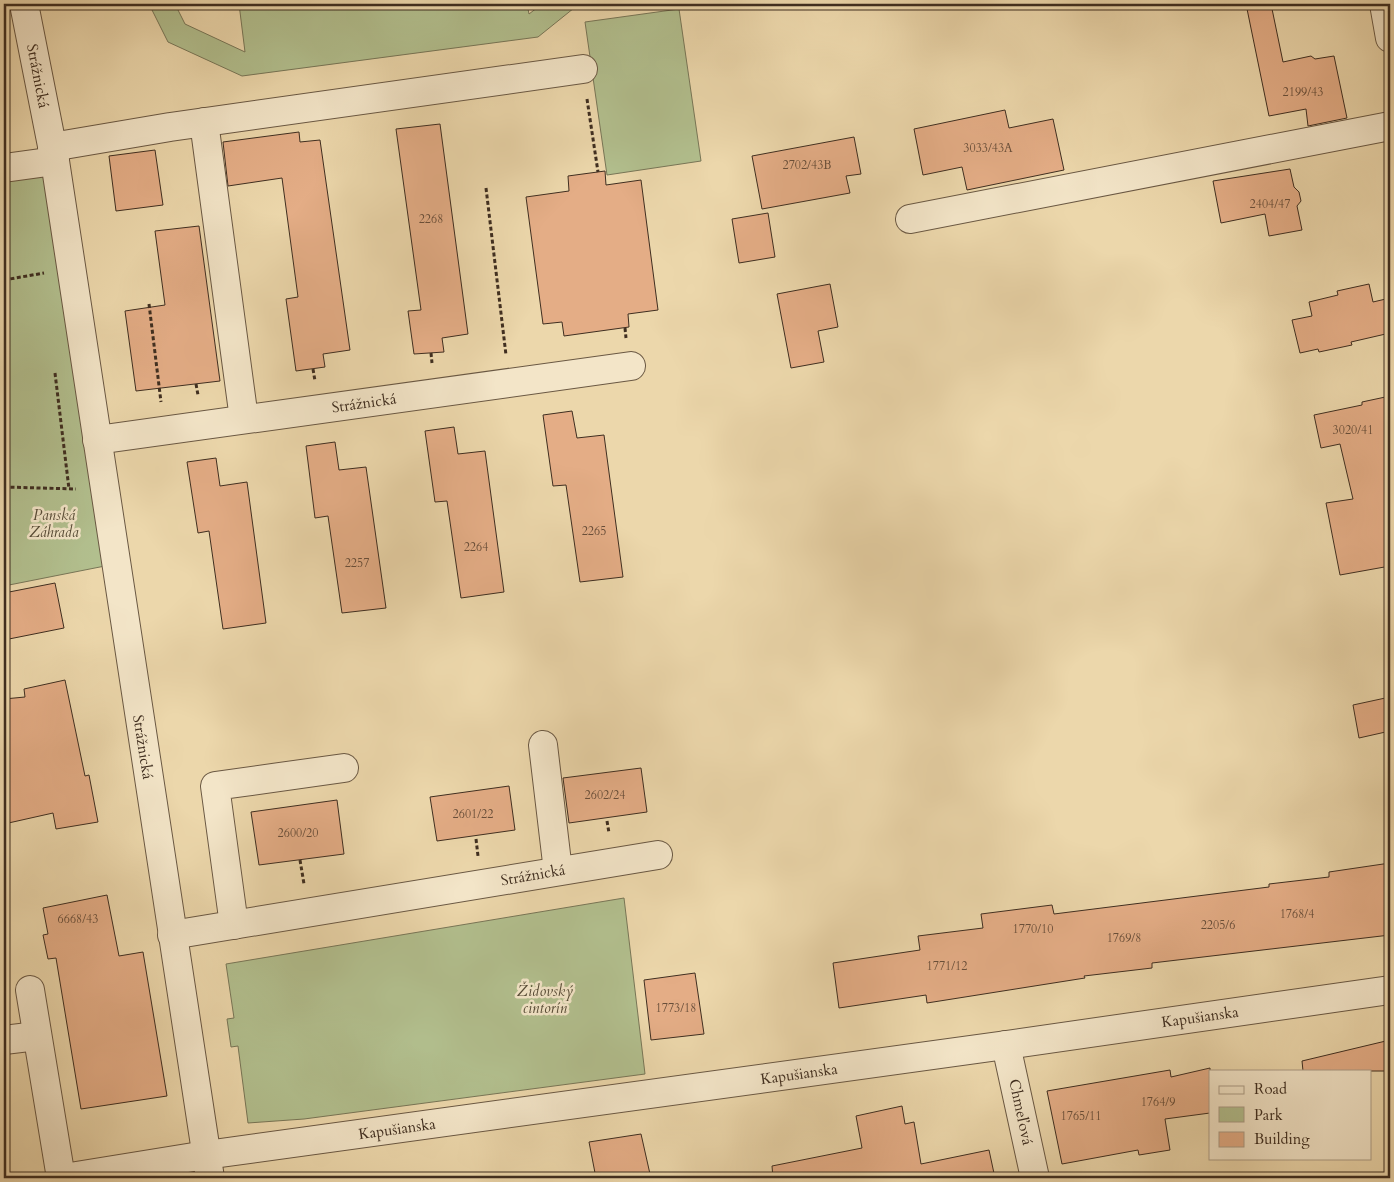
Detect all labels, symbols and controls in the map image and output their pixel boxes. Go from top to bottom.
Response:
street label: Strážnická [22,42,54,110]
house number: 2199/43 [1283,84,1323,100]
house number: 3033/43A [963,140,1013,156]
house number: 2702/43B [783,157,831,173]
house number: 2404/47 [1250,196,1290,212]
house number: 2268 [419,211,443,227]
street label: Strážnická [330,389,398,417]
house number: 3020/41 [1333,422,1373,438]
park label: Panská Záhrada [29,505,79,542]
house number: 2265 [582,523,606,539]
house number: 2264 [464,539,488,555]
house number: 2257 [345,555,369,571]
street label: Strážnická [128,713,158,781]
house number: 2602/24 [585,787,625,803]
house number: 2601/22 [453,806,493,822]
house number: 2600/20 [278,825,318,841]
street label: Strážnická [499,859,567,890]
house number: 1768/4 [1280,906,1314,922]
house number: 6668/43 [58,911,98,927]
house number: 2205/6 [1201,917,1235,933]
house number: 1770/10 [1013,921,1053,937]
house number: 1769/8 [1107,930,1141,946]
house number: 1771/12 [927,958,967,974]
park label: Židovský cintorín [517,981,573,1018]
house number: 1773/18 [656,1000,696,1016]
street label: Kapušianska [1160,1002,1240,1032]
street label: Kapušianska [759,1059,839,1089]
legend [1209,1070,1372,1160]
street label: Chmeľová [1004,1077,1038,1147]
text: Road [1254,1079,1287,1099]
house number: 1764/9 [1141,1094,1175,1110]
text: Park [1254,1105,1283,1125]
house number: 1765/11 [1061,1108,1101,1124]
street label: Kapušianska [357,1114,437,1144]
text: Building [1254,1129,1310,1149]

